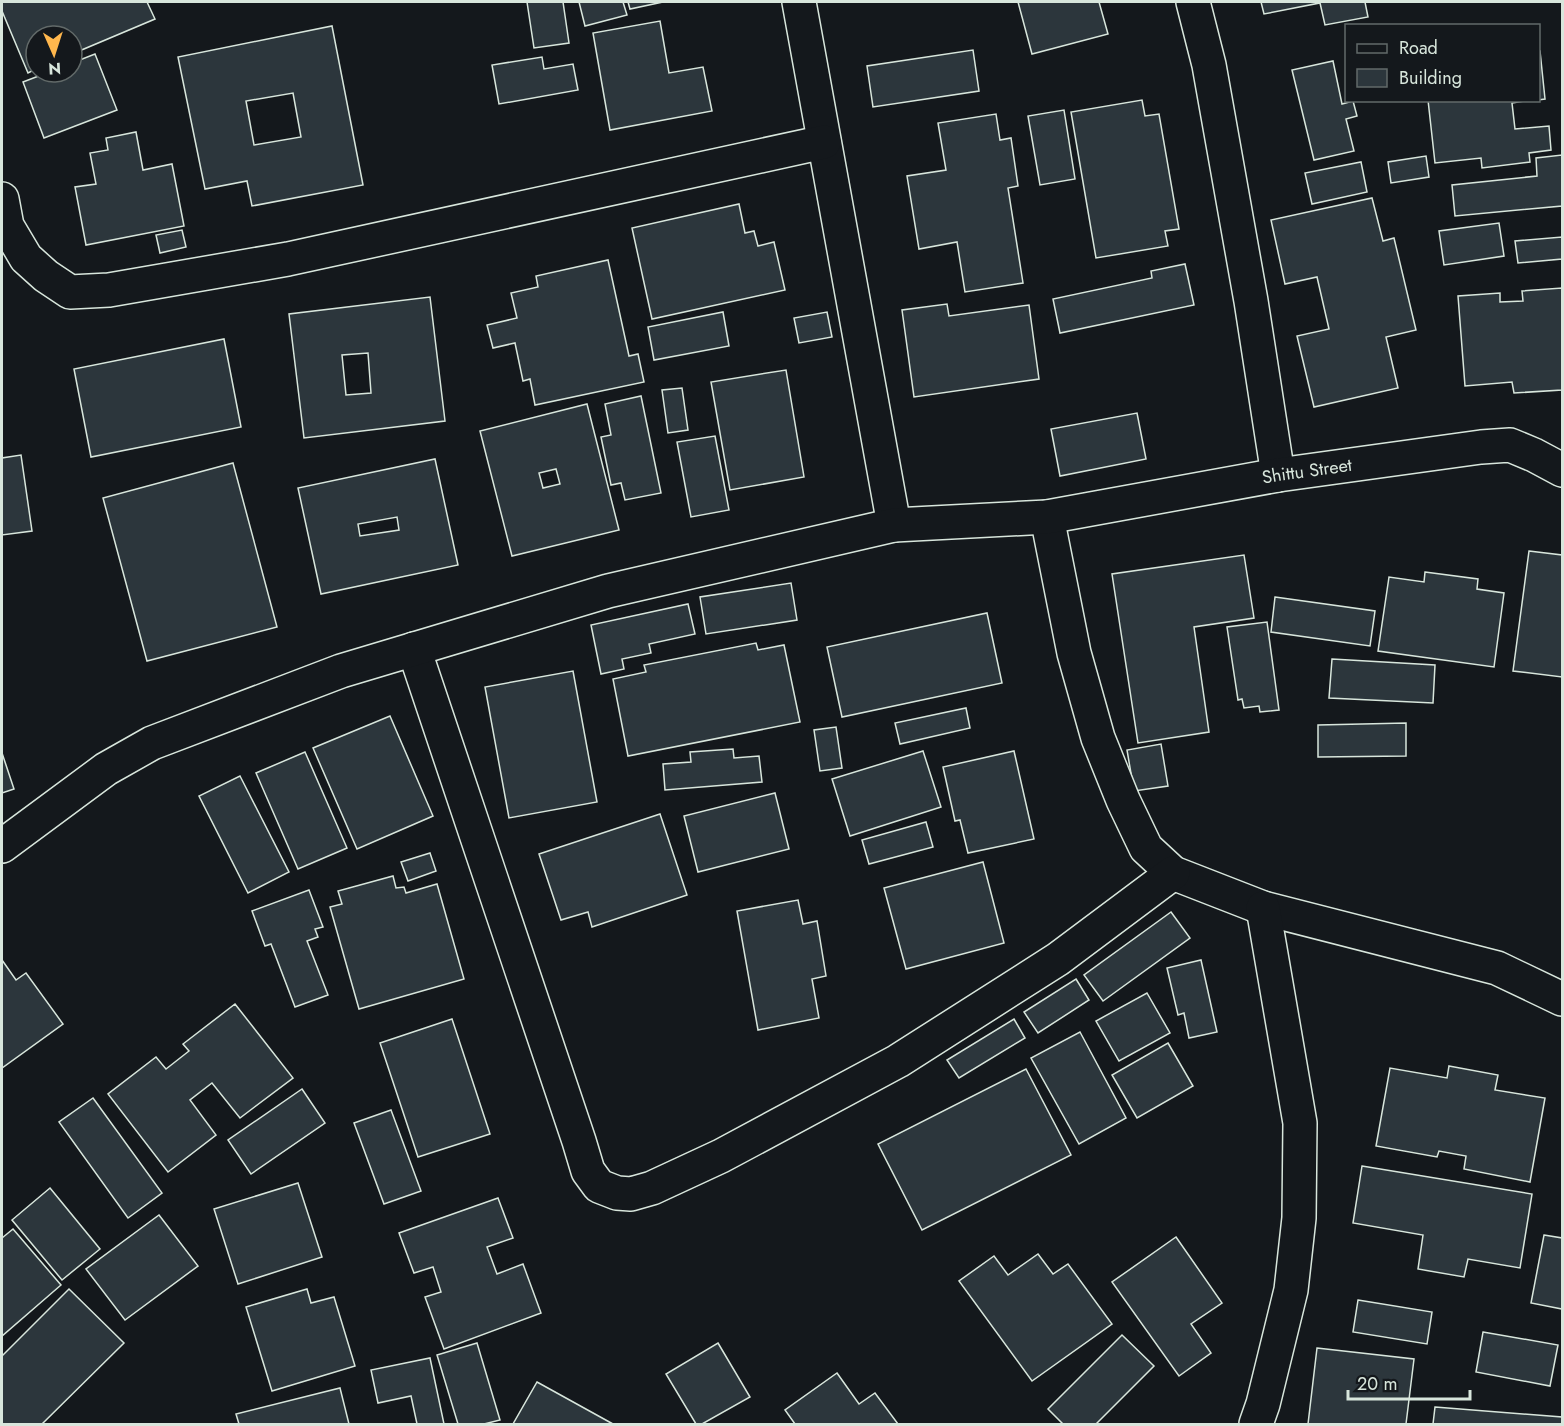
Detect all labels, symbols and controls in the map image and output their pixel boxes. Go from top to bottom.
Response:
north arrow [24,24,84,84]
legend [1345,24,1540,102]
text: Road [1399,35,1438,61]
text: N [48,57,62,80]
text: Building [1399,65,1462,91]
street label: Shittu Street [1260,452,1354,491]
scale bar [1348,1363,1470,1401]
text: 20 m [1357,1371,1397,1397]

